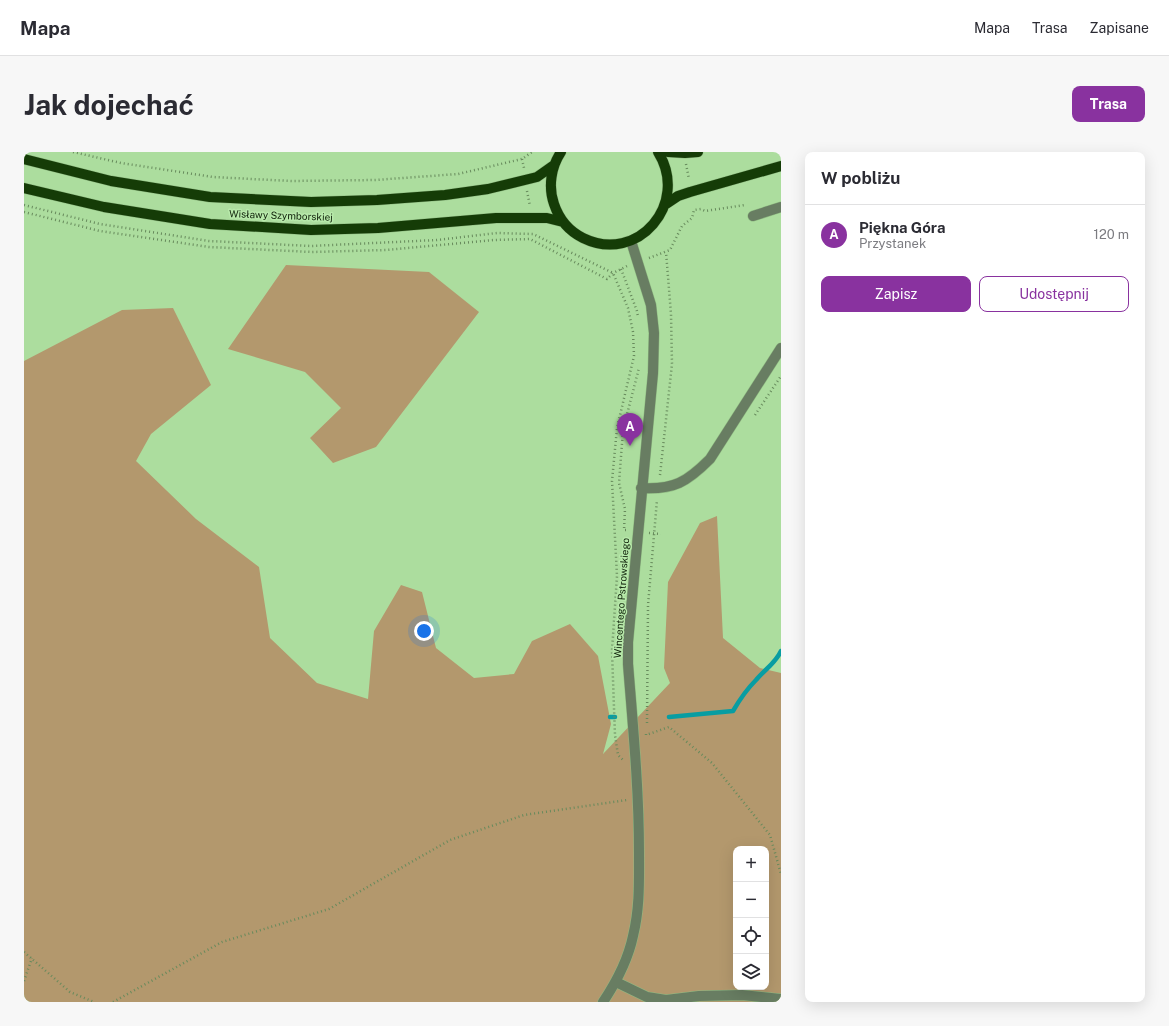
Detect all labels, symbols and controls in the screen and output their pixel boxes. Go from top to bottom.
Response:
text: Mapa [20,17,70,39]
text: Mapa [974,20,1010,36]
text: Trasa [1032,20,1068,36]
text: Zapisane [1090,20,1149,36]
button: Trasa [1072,86,1145,122]
text: Jak dojechać [24,88,194,121]
text: W pobliżu [821,168,900,188]
street label: Wisławy Szymborskiej [229,207,333,223]
text: Piękna Góra [859,219,945,236]
text: A [829,227,839,242]
text: 120 m [1094,227,1129,242]
text: Przystanek [859,236,926,251]
button: Zapisz [821,276,971,312]
button: Udostępnij [979,276,1129,312]
pin: A [617,413,643,446]
street label: Wincentego Pstrowskiego [611,537,631,659]
your location [414,621,434,641]
map controls [733,846,769,990]
button: + [733,846,769,882]
button: − [733,882,769,918]
button: locate [733,918,769,954]
button: layers [733,954,769,990]

